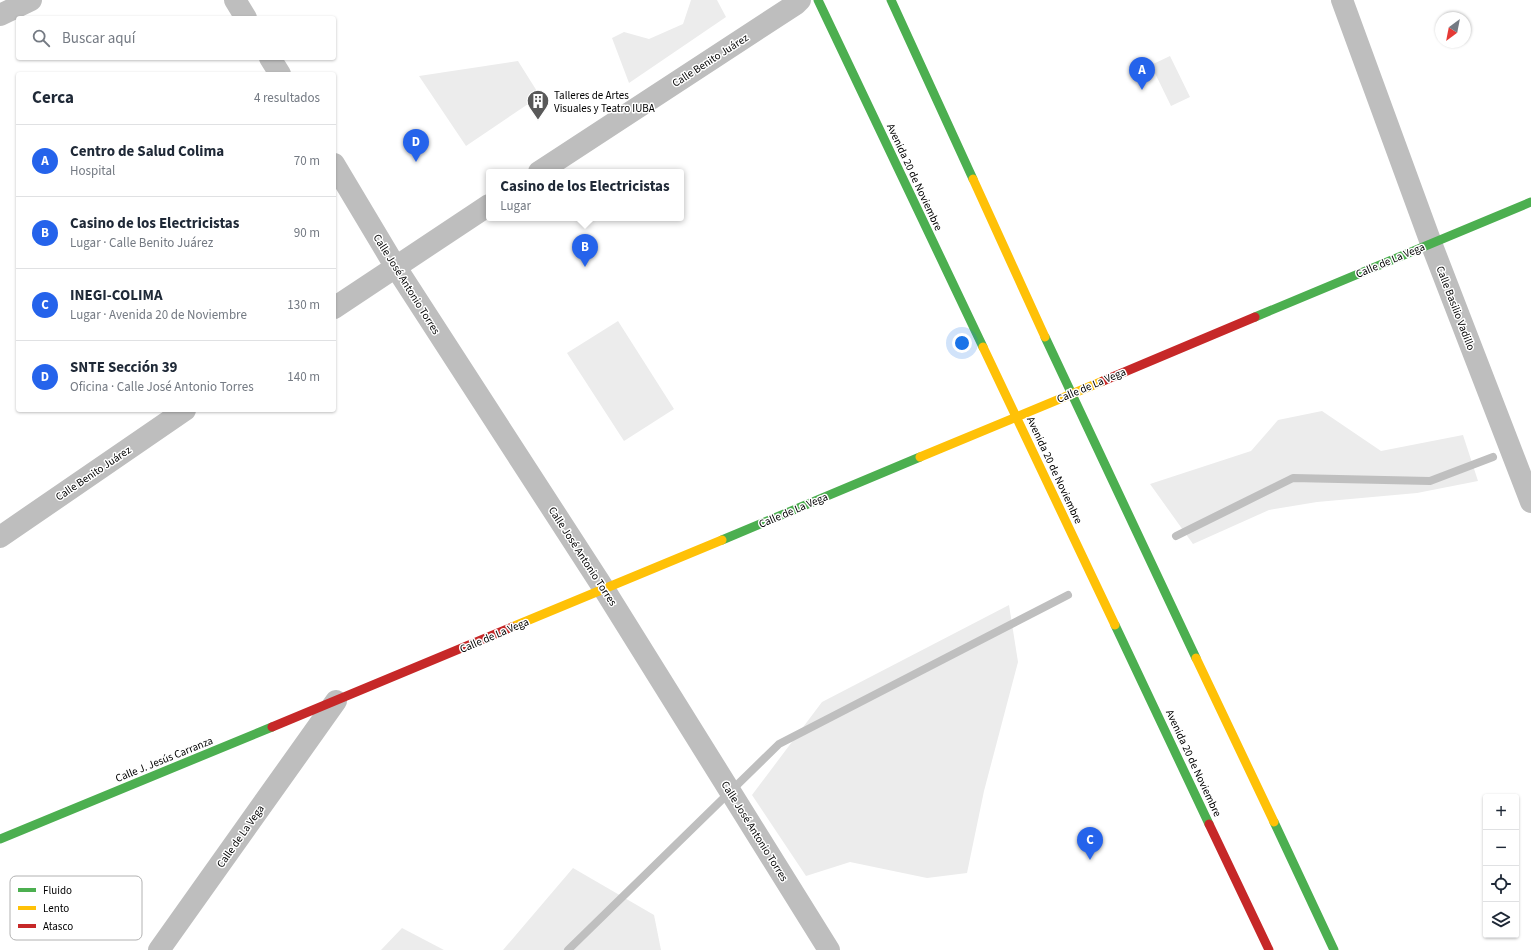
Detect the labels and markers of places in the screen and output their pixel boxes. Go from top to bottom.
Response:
pin: A [1129,57,1155,90]
building icon: Talleres de Artes Visuales y Teatro IUBA [525,88,551,121]
place label: Talleres de Artes Visuales y Teatro IUBA [554,88,655,116]
pin: D [403,129,429,162]
pin: B [572,234,598,267]
pin: C [1077,827,1103,860]

